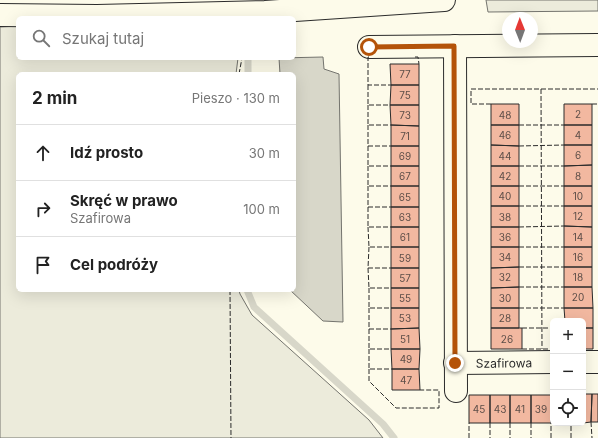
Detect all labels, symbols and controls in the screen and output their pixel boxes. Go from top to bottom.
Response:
north arrow [502,12,538,48]
search box [16,16,296,60]
icon: search [30,27,52,49]
text: Szukaj tutaj [62,29,144,48]
route start [360,38,378,56]
house number: 77 [399,68,411,80]
text: 2 min [32,88,77,108]
house number: 75 [399,89,411,101]
text: Pieszo · 130 m [192,90,280,106]
house number: 2 [575,108,581,120]
house number: 73 [399,109,411,121]
house number: 48 [499,109,511,121]
house number: 46 [499,129,511,141]
house number: 4 [575,129,581,141]
house number: 71 [400,130,410,142]
icon: ahead [32,142,54,164]
text: Idź prosto [70,143,143,162]
text: 30 m [249,145,280,161]
house number: 6 [575,149,581,161]
house number: 69 [399,150,411,162]
house number: 44 [499,150,511,162]
house number: 67 [399,170,411,182]
house number: 42 [499,170,511,182]
house number: 8 [575,170,581,182]
house number: 40 [499,190,511,202]
house number: 10 [573,190,583,202]
text: Skręć w prawo [70,191,178,210]
house number: 65 [399,191,411,203]
icon: right [32,198,54,220]
text: 100 m [243,201,280,217]
text: Szafirowa [70,210,131,226]
house number: 12 [573,210,583,222]
house number: 63 [399,211,411,223]
house number: 38 [499,211,511,223]
house number: 61 [400,231,410,243]
house number: 36 [499,231,511,243]
house number: 14 [573,231,583,243]
house number: 34 [499,251,511,263]
house number: 16 [573,251,583,263]
house number: 59 [399,252,411,264]
icon: arrive [32,254,54,276]
text: Cel podróży [70,255,158,274]
house number: 32 [499,271,511,283]
house number: 18 [573,271,583,283]
house number: 57 [399,272,411,284]
house number: 20 [572,291,584,303]
house number: 55 [399,292,411,304]
house number: 30 [499,292,511,304]
house number: 53 [399,312,411,324]
house number: 28 [499,312,511,324]
map controls [550,318,586,426]
button: + [550,318,586,354]
house number: 51 [400,333,410,345]
house number: 26 [501,333,513,345]
house number: 49 [400,353,412,365]
route end [446,354,464,372]
button: − [550,354,586,390]
street label: Szafirowa [476,355,532,370]
house number: 47 [400,374,412,386]
button: locate [550,390,586,426]
house number: 45 [473,403,485,415]
house number: 43 [494,403,506,415]
house number: 41 [515,403,525,415]
house number: 39 [535,403,547,415]

